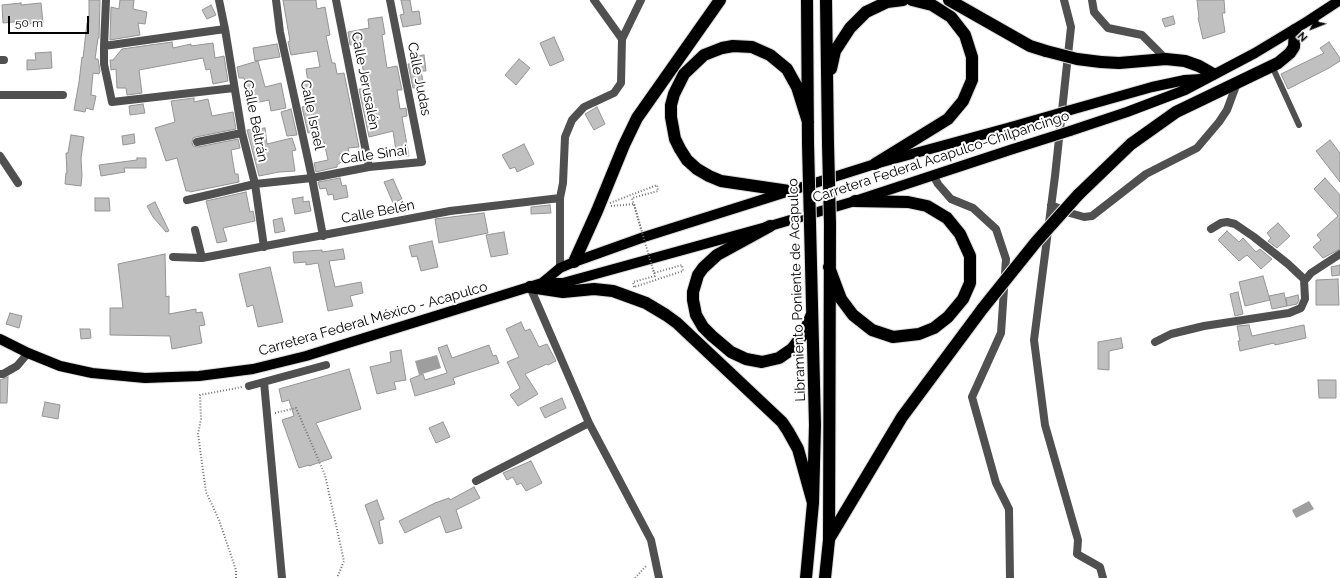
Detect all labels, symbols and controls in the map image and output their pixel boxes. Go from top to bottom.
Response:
scale bar [10,8,91,34]
north arrow [1292,8,1332,48]
text: 50 m [15,16,43,30]
text: N [1295,29,1310,44]
street label: Calle Jerusalén [347,31,383,131]
street label: Calle Judas [404,41,434,117]
street label: Calle Beltrán [239,78,271,164]
street label: Calle Israel [296,78,328,152]
street label: Carretera Federal Acapulco-Chilpancingo [811,107,1071,207]
street label: Calle Sinaí [340,142,408,168]
street label: Libramiento Poniente de Acapulco [785,178,809,402]
street label: Calle Belén [340,197,416,227]
street label: Carretera Federal México - Acapulco [257,278,489,360]

